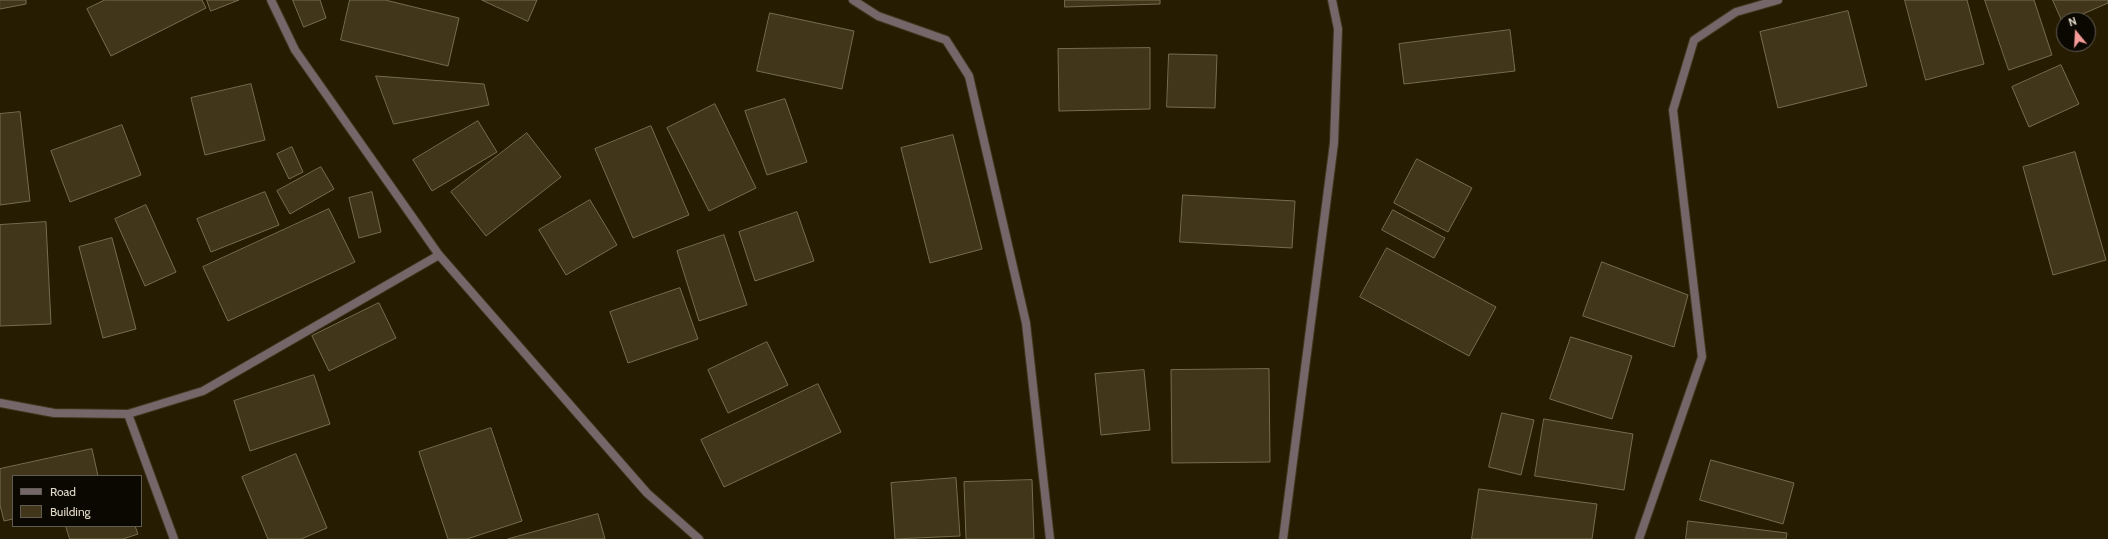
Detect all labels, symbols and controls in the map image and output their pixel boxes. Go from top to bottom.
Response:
north arrow [2056,12,2096,52]
text: N [2067,14,2078,29]
legend [12,475,142,527]
text: Road [50,484,76,499]
text: Building [50,504,91,519]

